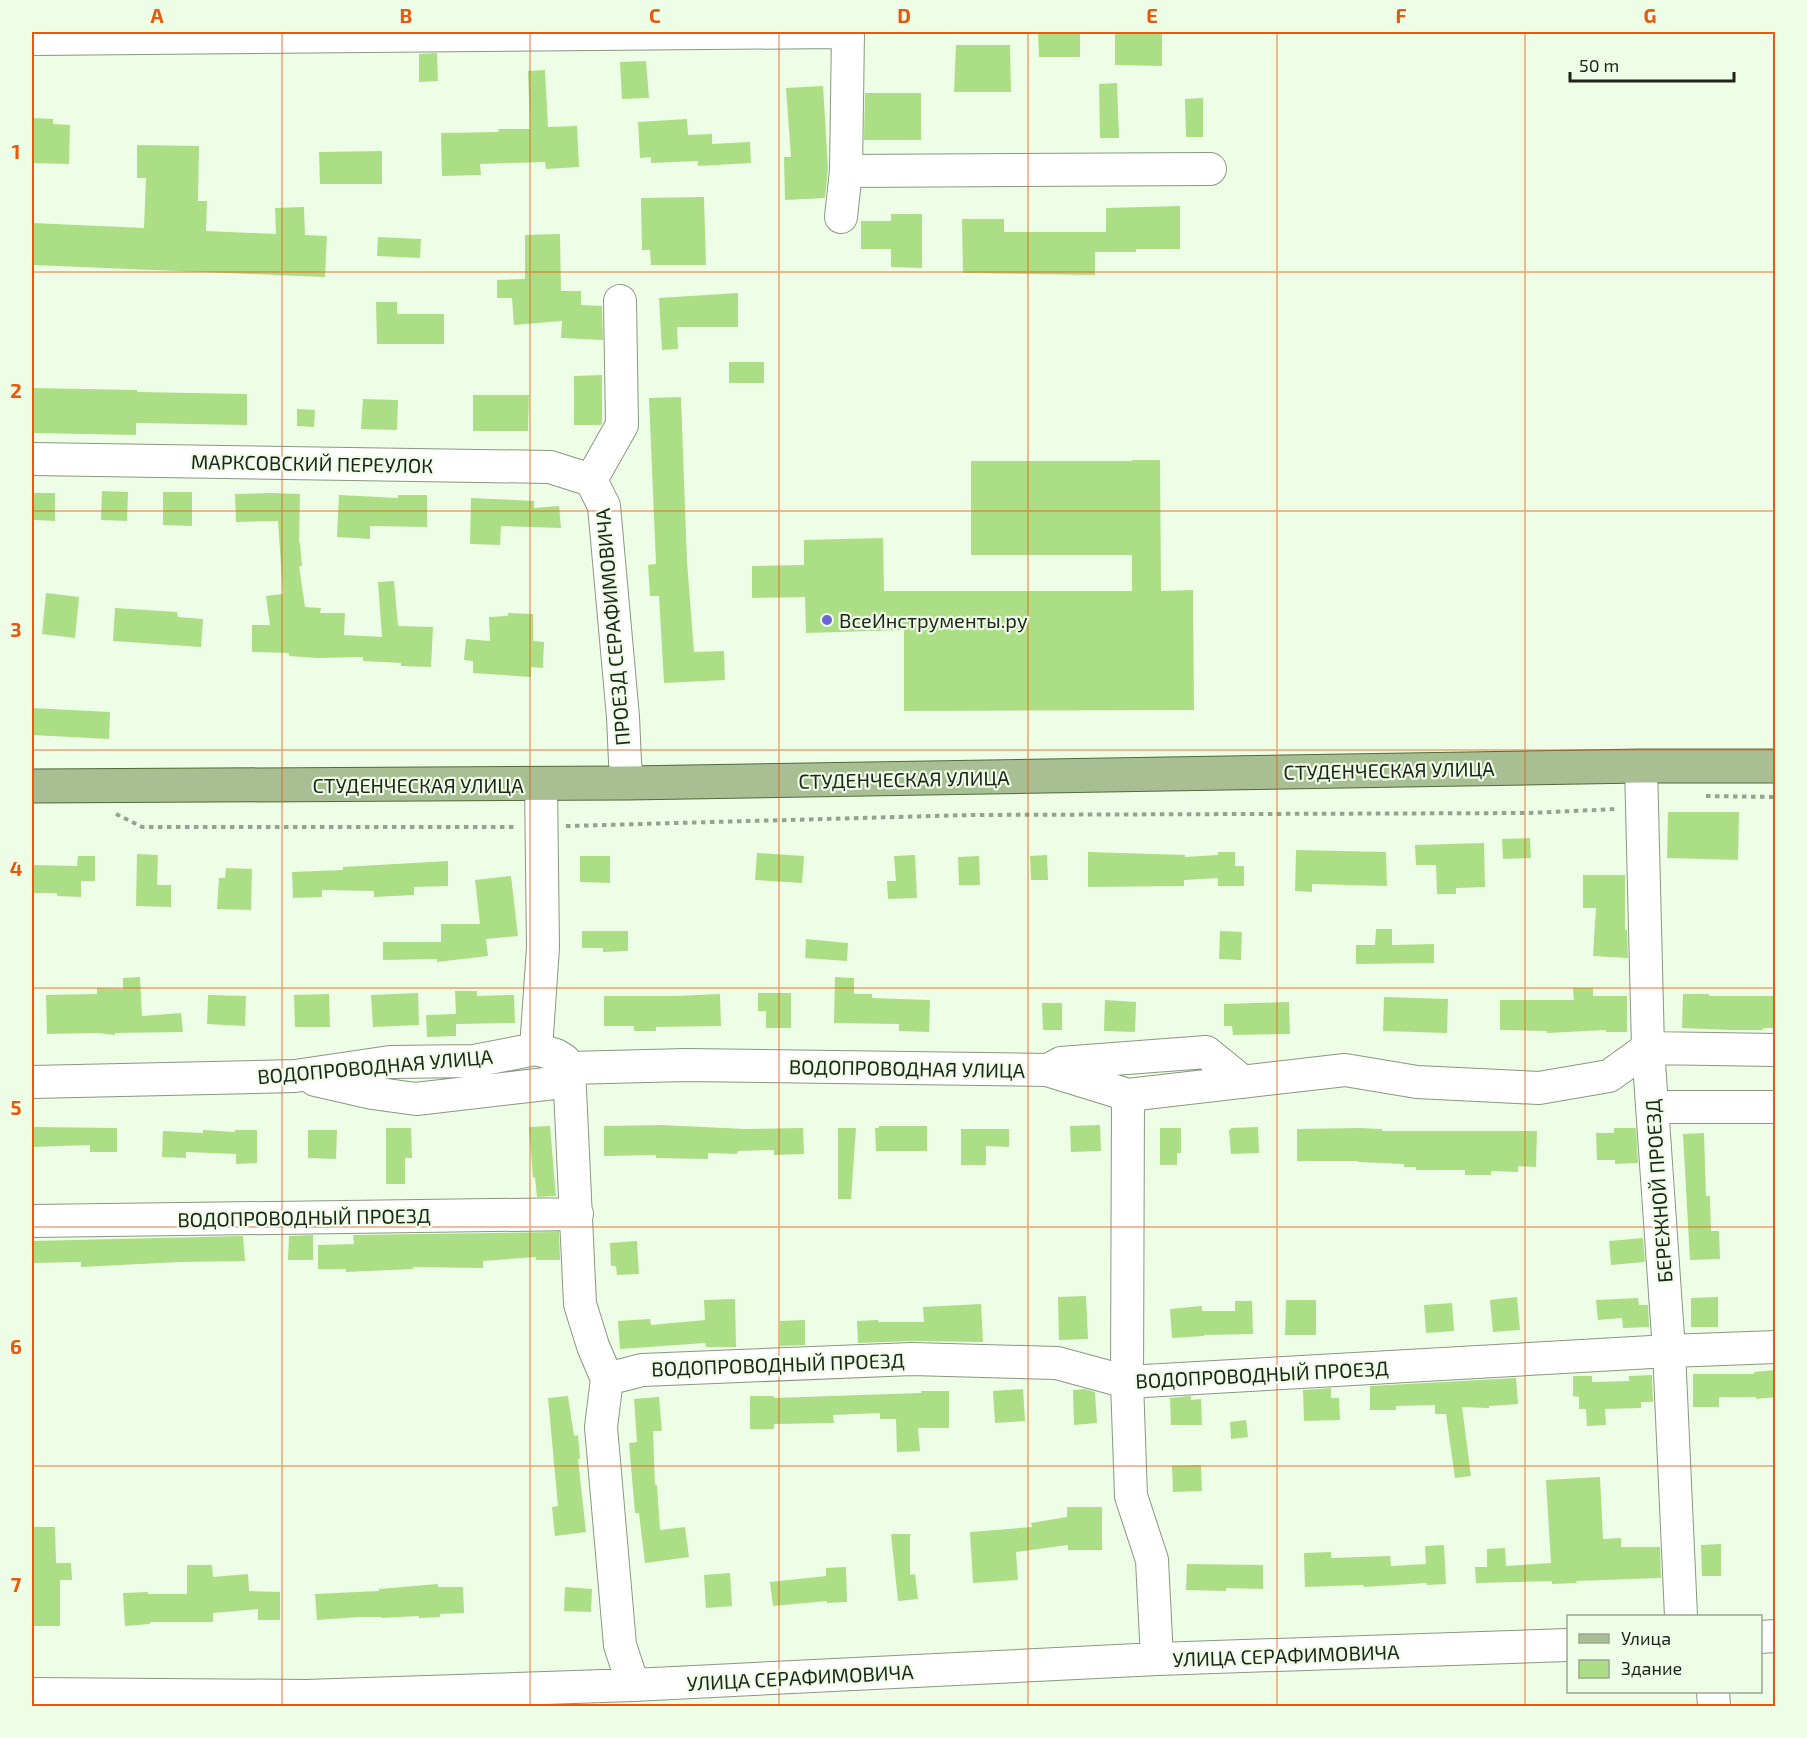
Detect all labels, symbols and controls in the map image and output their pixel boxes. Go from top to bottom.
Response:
text: A [150,3,164,27]
text: B [400,3,412,27]
text: C [649,3,661,27]
text: D [897,3,911,27]
text: E [1146,3,1158,27]
text: F [1395,3,1407,27]
text: G [1644,3,1656,27]
scale bar [1570,45,1734,83]
text: 50 m [1579,54,1619,76]
text: 1 [12,139,20,163]
text: 2 [10,378,22,402]
street label: МАРКСОВСКИЙ ПЕРЕУЛОК [191,449,433,477]
street label: ПРОЕЗД СЕРАФИМОВИЧА [590,507,634,747]
place label: ВсеИнструменты.ру [839,608,1028,633]
marker: ВсеИнструменты.ру [820,613,834,627]
text: 3 [10,617,22,641]
street label: СТУДЕНЧЕСКАЯ УЛИЦА [1283,756,1495,784]
street label: СТУДЕНЧЕСКАЯ УЛИЦА [798,765,1010,793]
street label: СТУДЕНЧЕСКАЯ УЛИЦА [312,773,524,797]
text: 4 [10,856,23,880]
street label: ВОДОПРОВОДНАЯ УЛИЦА [256,1044,494,1088]
street label: ВОДОПРОВОДНАЯ УЛИЦА [789,1054,1026,1082]
text: 5 [10,1095,22,1119]
street label: БЕРЕЖНОЙ ПРОЕЗД [1640,1098,1676,1284]
street label: ВОДОПРОВОДНЫЙ ПРОЕЗД [177,1203,431,1231]
text: 6 [10,1334,22,1358]
street label: ВОДОПРОВОДНЫЙ ПРОЕЗД [651,1348,905,1380]
street label: ВОДОПРОВОДНЫЙ ПРОЕЗД [1135,1355,1389,1393]
text: 7 [11,1572,22,1596]
legend [1567,1615,1762,1693]
text: Улица [1621,1627,1671,1649]
street label: УЛИЦА СЕРАФИМОВИЧА [1172,1639,1400,1671]
text: Здание [1621,1657,1682,1679]
street label: УЛИЦА СЕРАФИМОВИЧА [686,1659,915,1695]

